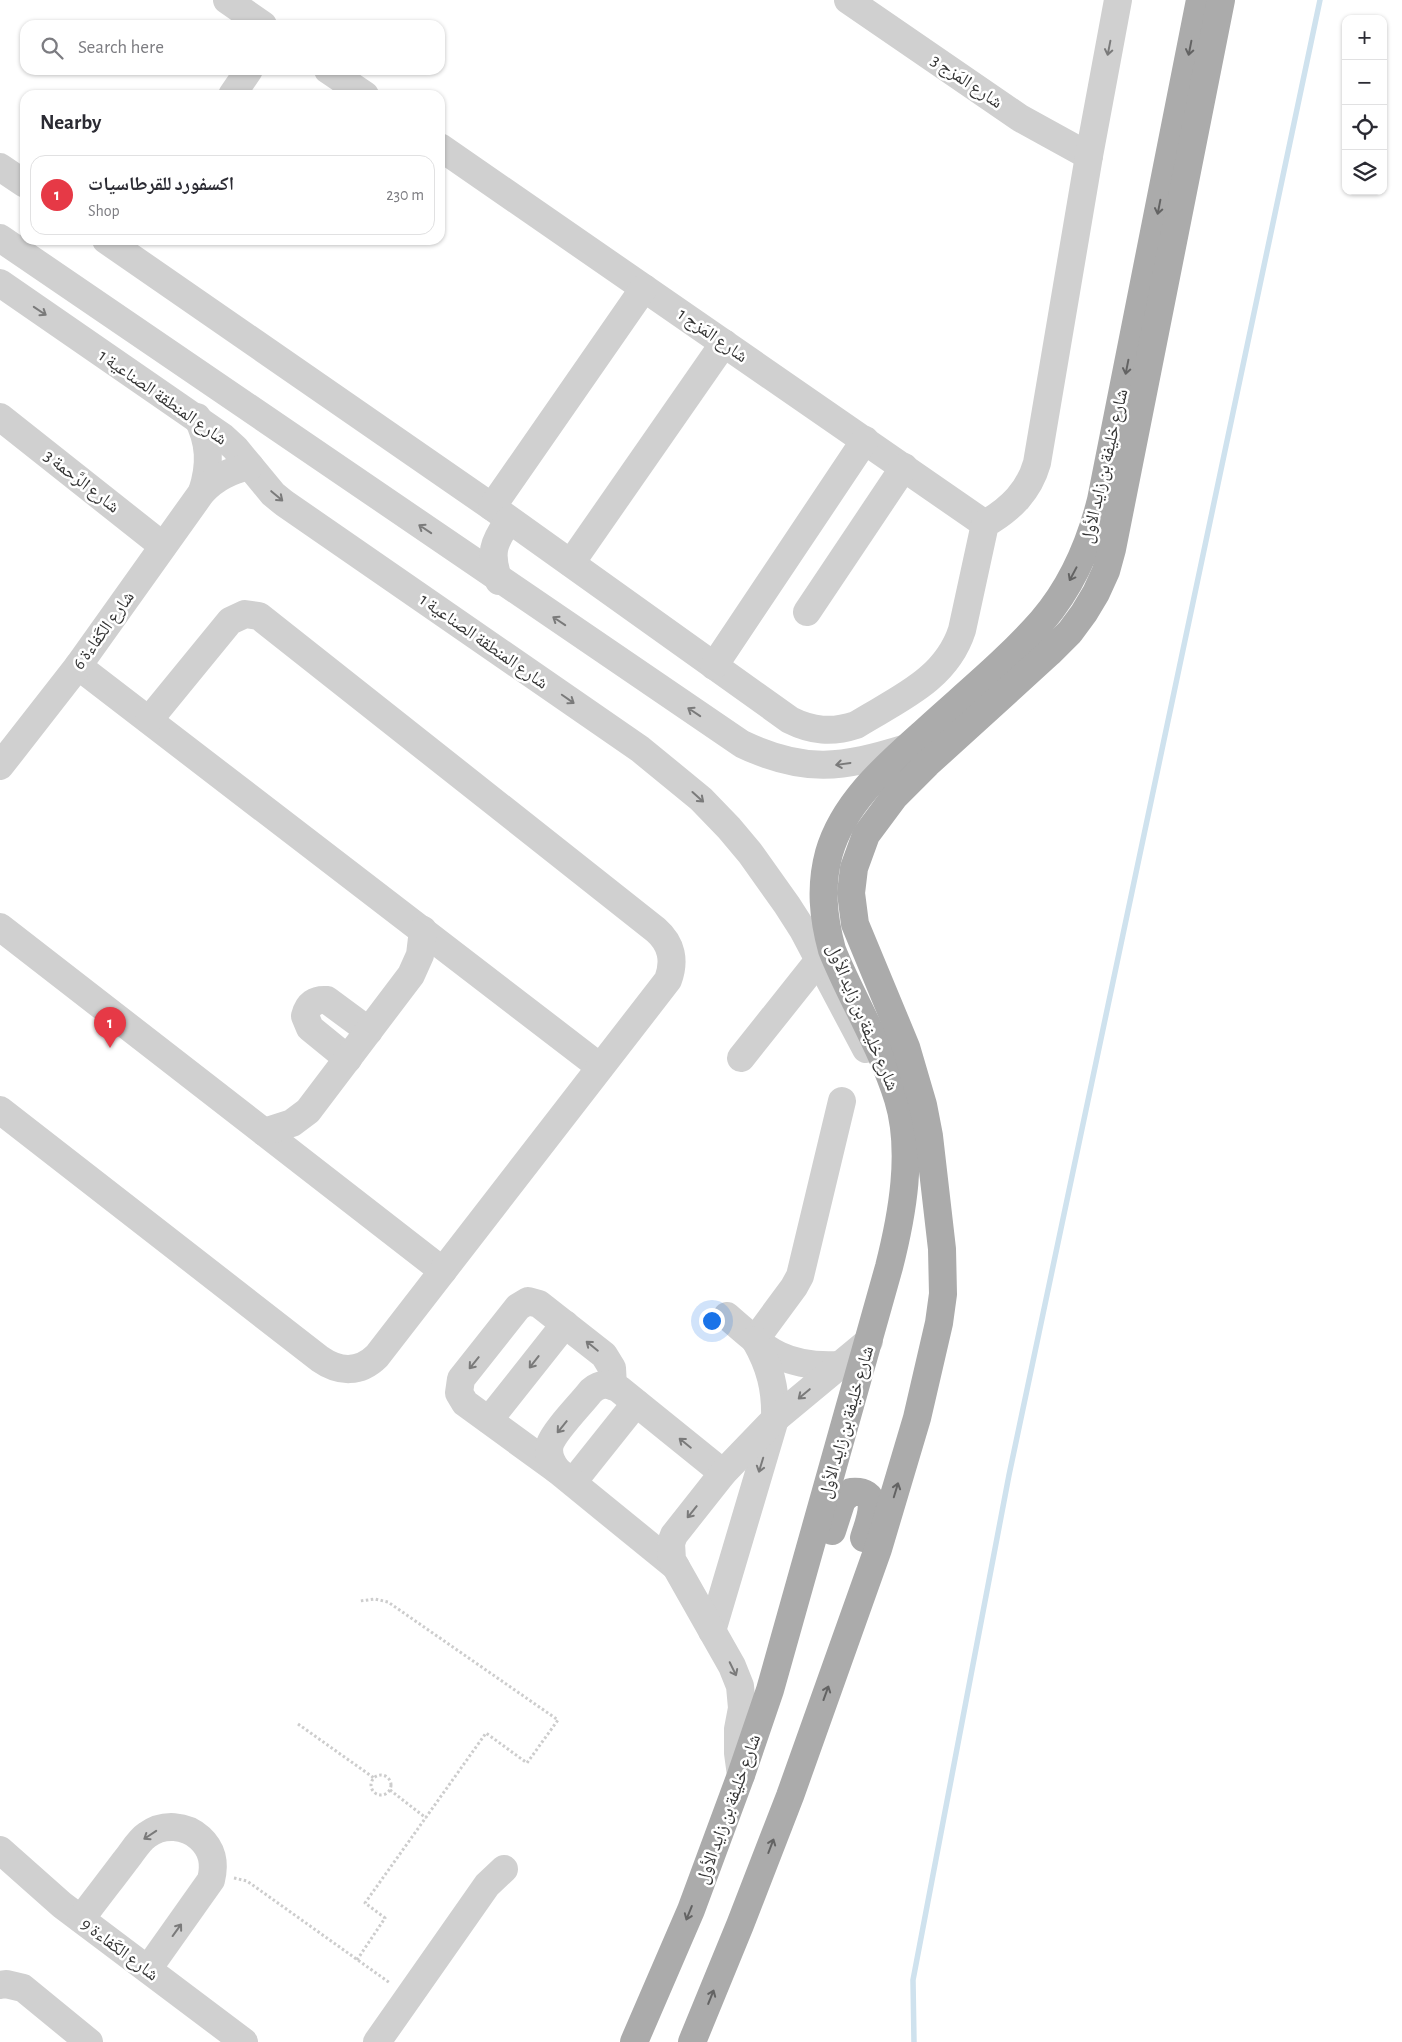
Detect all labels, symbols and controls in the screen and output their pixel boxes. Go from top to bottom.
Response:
map controls [1342,15,1387,195]
button: + [1342,15,1387,60]
search box [20,20,445,75]
icon: search [38,34,66,62]
text: Search here [78,38,164,57]
one-way arrow [1185,39,1195,55]
one-way arrow [1104,40,1114,56]
street label: شارع المَزج 3 [926,51,1005,114]
button: − [1342,60,1387,105]
button: locate [1342,105,1387,150]
text: Nearby [40,112,101,133]
button: layers [1342,150,1387,195]
text: اكسفورد للقرطاسيات [88,175,234,194]
text: 1 [54,187,60,203]
text: 230 m [386,187,424,203]
one-way arrow [1153,199,1163,215]
text: Shop [88,203,120,219]
street label: شارع المَزج 1 [673,305,751,368]
one-way arrow [33,306,47,316]
street label: شارع المنطقة الصناعية 1 [94,347,230,450]
one-way arrow [1122,358,1131,374]
street label: شارع خليفة بن زايد الأول [1078,387,1132,545]
street label: شارع الرَّحمة 3 [40,447,123,517]
one-way arrow [270,491,283,502]
one-way arrow [418,524,432,534]
one-way arrow [1068,566,1078,581]
street label: شارع الكَفاءة 6 [70,588,139,674]
street label: شارع المنطقة الصناعية 1 [415,591,551,694]
one-way arrow [552,616,566,626]
one-way arrow [561,694,575,704]
one-way arrow [687,707,701,717]
one-way arrow [835,759,851,769]
one-way arrow [691,791,704,802]
street label: شارع خليفة بن زايد الأول [822,941,902,1094]
pin: 1 [94,1007,126,1048]
your location [699,1308,725,1334]
one-way arrow [586,1340,599,1351]
street label: شارع خليفة بن زايد الأول [816,1344,878,1501]
one-way arrow [529,1355,540,1368]
one-way arrow [468,1356,479,1369]
one-way arrow [798,1389,811,1400]
one-way arrow [557,1421,568,1434]
one-way arrow [679,1437,692,1448]
one-way arrow [756,1457,766,1473]
one-way arrow [892,1482,902,1498]
one-way arrow [687,1505,698,1518]
one-way arrow [729,1661,739,1676]
one-way arrow [822,1686,831,1702]
street label: شارع خليفة بن زايد الأول [693,1732,765,1887]
one-way arrow [143,1830,157,1840]
one-way arrow [766,1839,776,1854]
one-way arrow [684,1905,694,1920]
street label: شارع الكَفاءة 9 [77,1915,161,1985]
one-way arrow [172,1923,182,1937]
one-way arrow [706,1990,716,2005]

